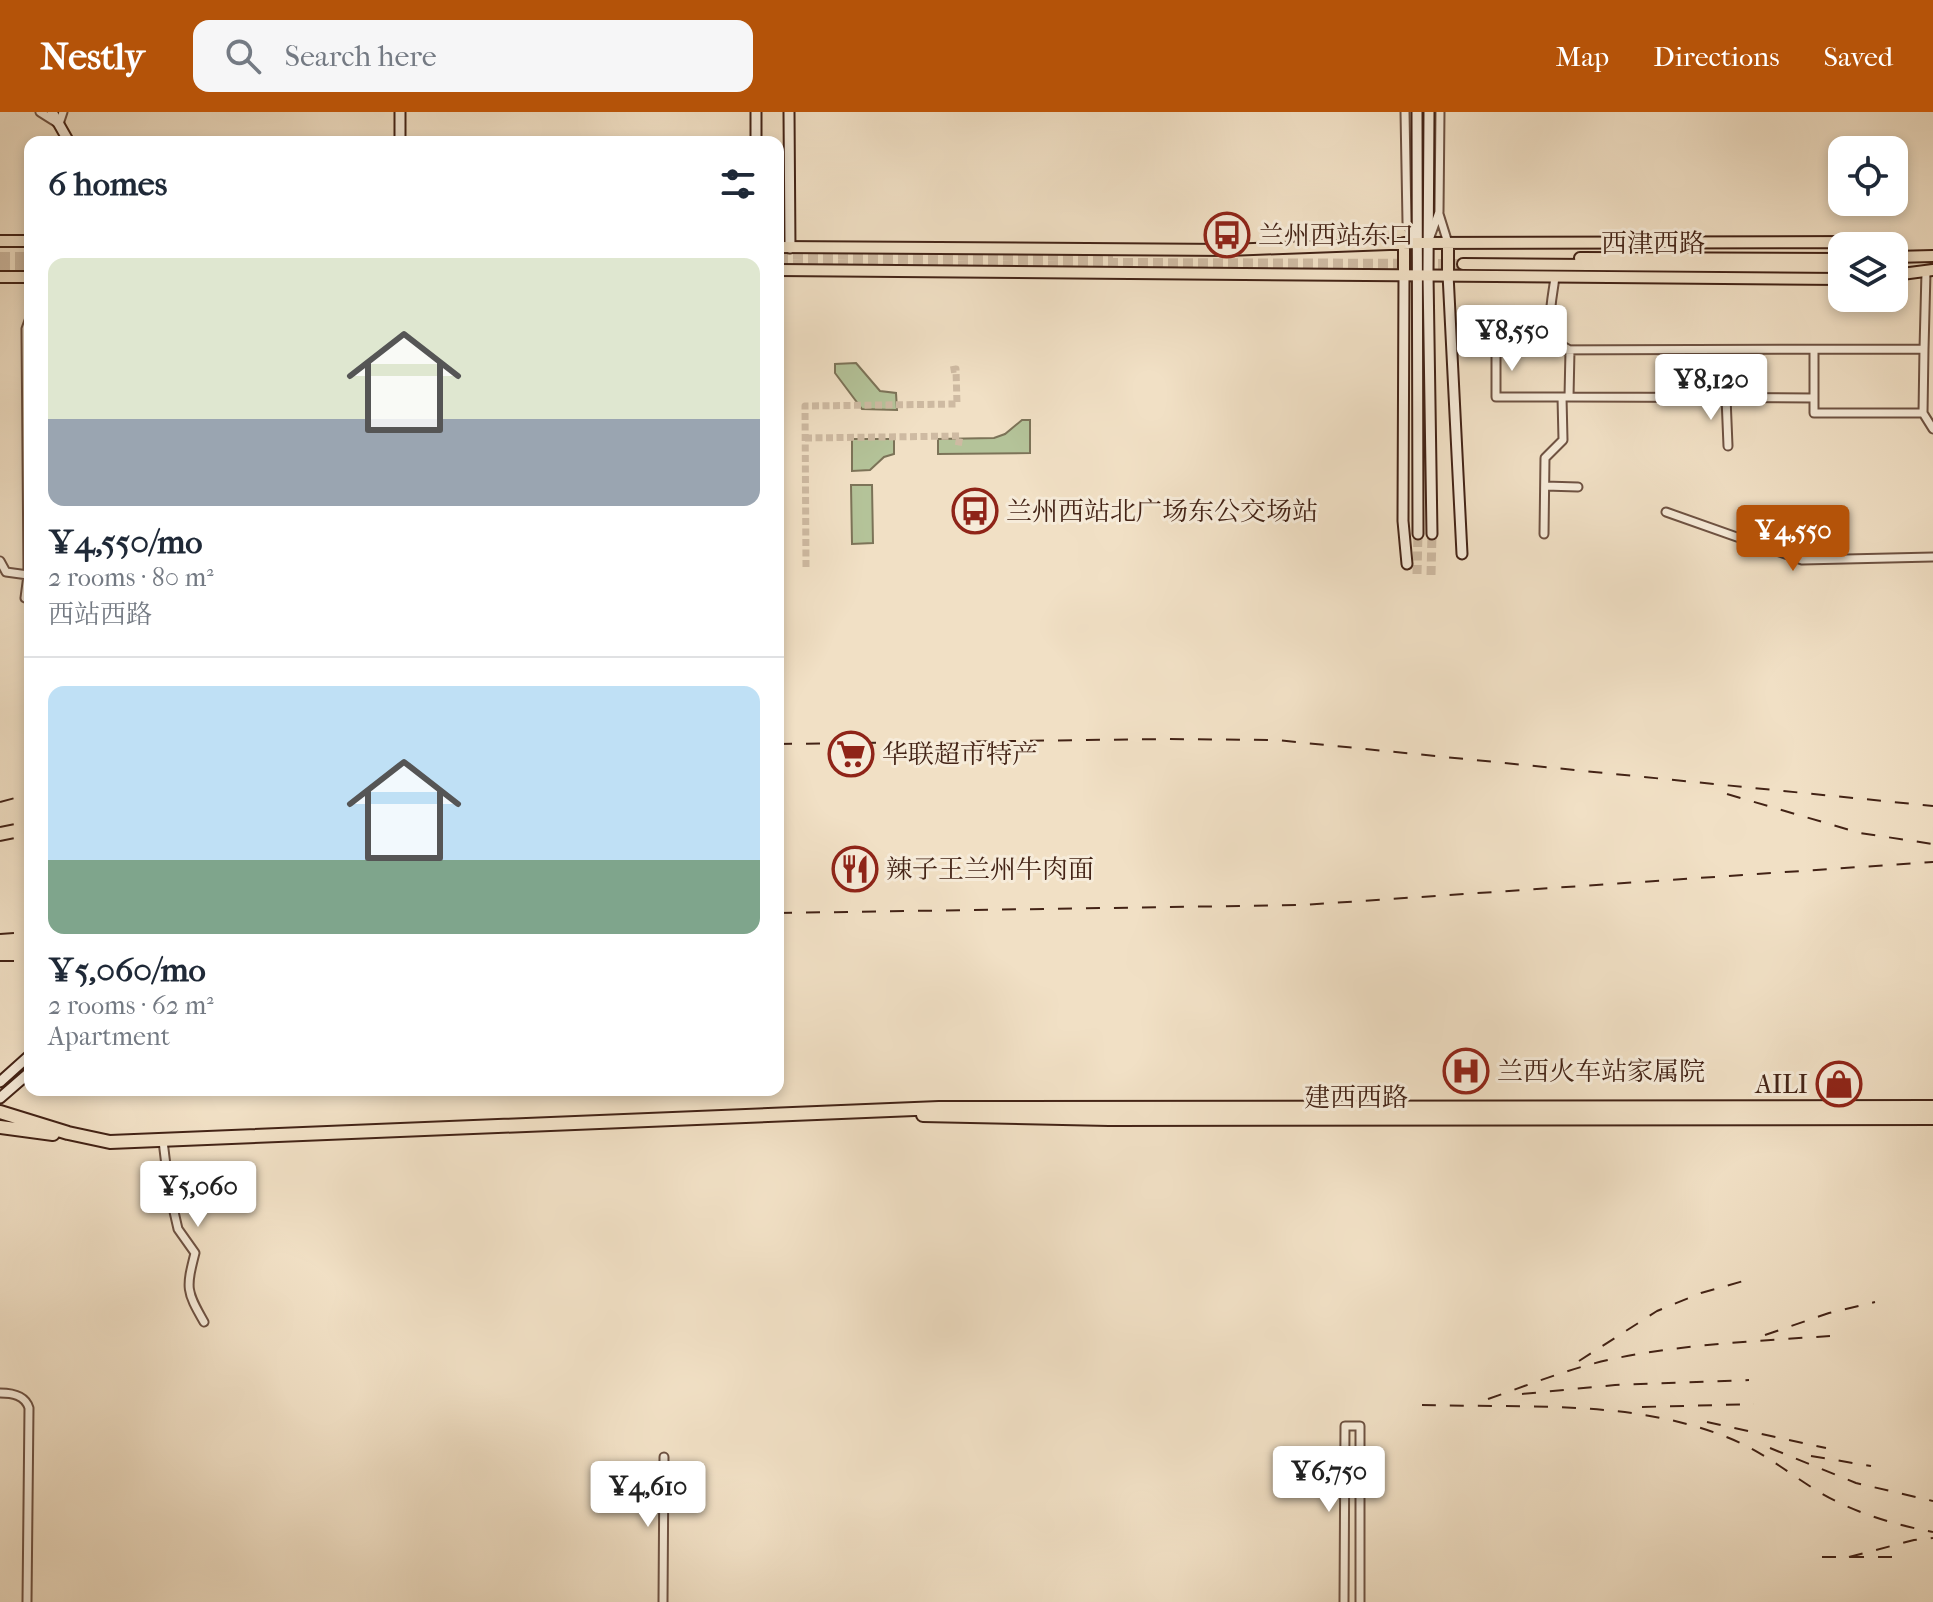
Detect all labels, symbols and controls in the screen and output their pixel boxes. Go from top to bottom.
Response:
search box [193,20,753,92]
text: Nestly [40,34,145,79]
icon: search [221,34,265,78]
text: Search here [285,39,437,74]
text: Map [1556,40,1609,73]
text: Directions [1653,40,1780,73]
text: Saved [1824,40,1893,73]
map controls [1828,136,1908,312]
button: locate [1828,136,1908,216]
icon: filters [716,162,760,206]
text: 6 homes [48,164,167,204]
bus stop icon: 兰州西站东口 [1203,211,1251,259]
place label: 兰州西站东口 [1258,220,1414,251]
street label: 西津西路 [1601,228,1705,259]
button: layers [1828,232,1908,312]
pin: ¥8,550 [1447,305,1577,373]
icon: home [332,310,476,454]
text: ¥8,550 [1475,315,1549,346]
pin: ¥8,120 [1646,354,1776,422]
text: ¥8,120 [1673,364,1749,395]
bus stop icon: 兰州西站北广场东公交场站 [951,487,999,535]
place label: 兰州西站北广场东公交场站 [1006,496,1318,527]
pin: ¥4,550 [1728,505,1858,573]
text: ¥4,550 [1754,515,1832,546]
text: ¥4,550/mo [48,522,203,562]
text: 2 rooms · 80 m² [48,562,214,593]
text: 西站西路 [48,599,152,630]
supermarket icon: 华联超市特产 [827,730,875,778]
icon: home [332,738,476,882]
place label: 华联超市特产 [882,739,1038,770]
restaurant icon: 辣子王兰州牛肉面 [831,845,879,893]
place label: 辣子王兰州牛肉面 [886,854,1094,885]
text: ¥5,060/mo [48,950,206,990]
text: 2 rooms · 62 m² [48,990,214,1021]
text: Apartment [48,1021,170,1052]
hospital icon: 兰西火车站家属院 [1442,1047,1490,1095]
place label: 兰西火车站家属院 [1497,1056,1705,1087]
shop icon: AILI [1815,1060,1863,1108]
place label: AILI [1754,1069,1808,1100]
street label: 建西西路 [1304,1082,1408,1113]
pin: ¥5,060 [133,1161,263,1229]
text: ¥5,060 [158,1171,238,1202]
pin: ¥6,750 [1264,1446,1394,1514]
text: ¥6,750 [1291,1456,1367,1487]
pin: ¥4,610 [583,1461,713,1529]
text: ¥4,610 [609,1471,687,1502]

